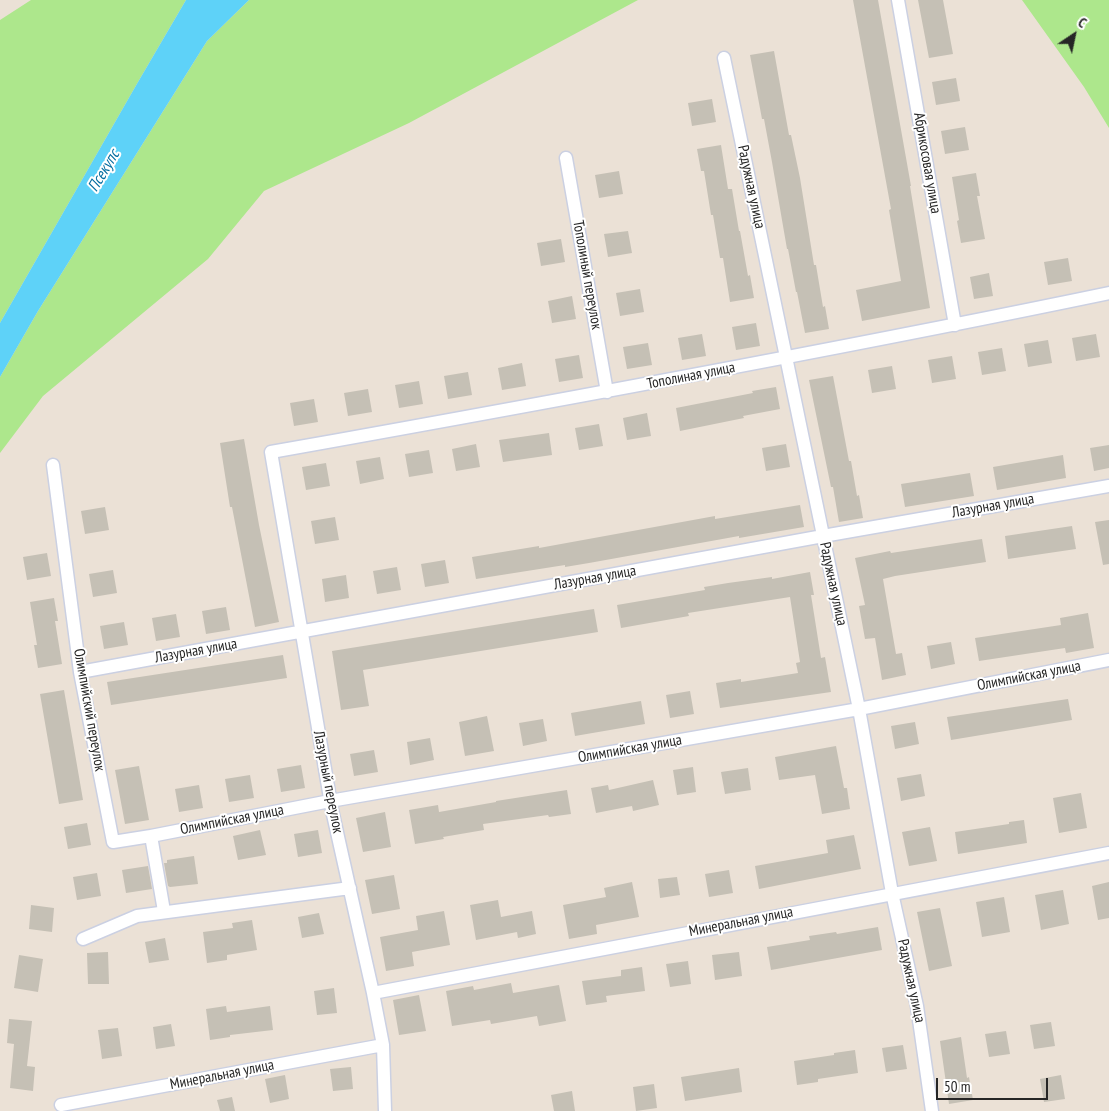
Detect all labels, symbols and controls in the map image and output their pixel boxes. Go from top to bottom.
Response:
north arrow [1049,10,1099,60]
text: С [1075,13,1090,32]
street label: Абрикосовая улица [909,111,945,215]
street label: Радужная улица [733,144,769,230]
water label: Псекупс [84,147,124,195]
street label: Тополиный переулок [569,219,605,331]
street label: Тополиная улица [645,359,737,393]
street label: Лазурная улица [950,490,1036,522]
street label: Радужная улица [815,541,851,627]
street label: Лазурная улица [552,562,638,594]
street label: Лазурная улица [153,635,239,667]
street label: Олимпийский переулок [69,647,109,773]
street label: Олимпийская улица [976,657,1082,695]
street label: Лазурный переулок [309,729,347,835]
street label: Олимпийская улица [577,731,683,767]
street label: Олимпийская улица [179,801,285,839]
street label: Минеральная улица [688,903,794,941]
street label: Радужная улица [893,938,929,1024]
street label: Минеральная улица [169,1056,275,1094]
scale bar [939,1068,1052,1100]
text: 50 m [944,1077,970,1096]

